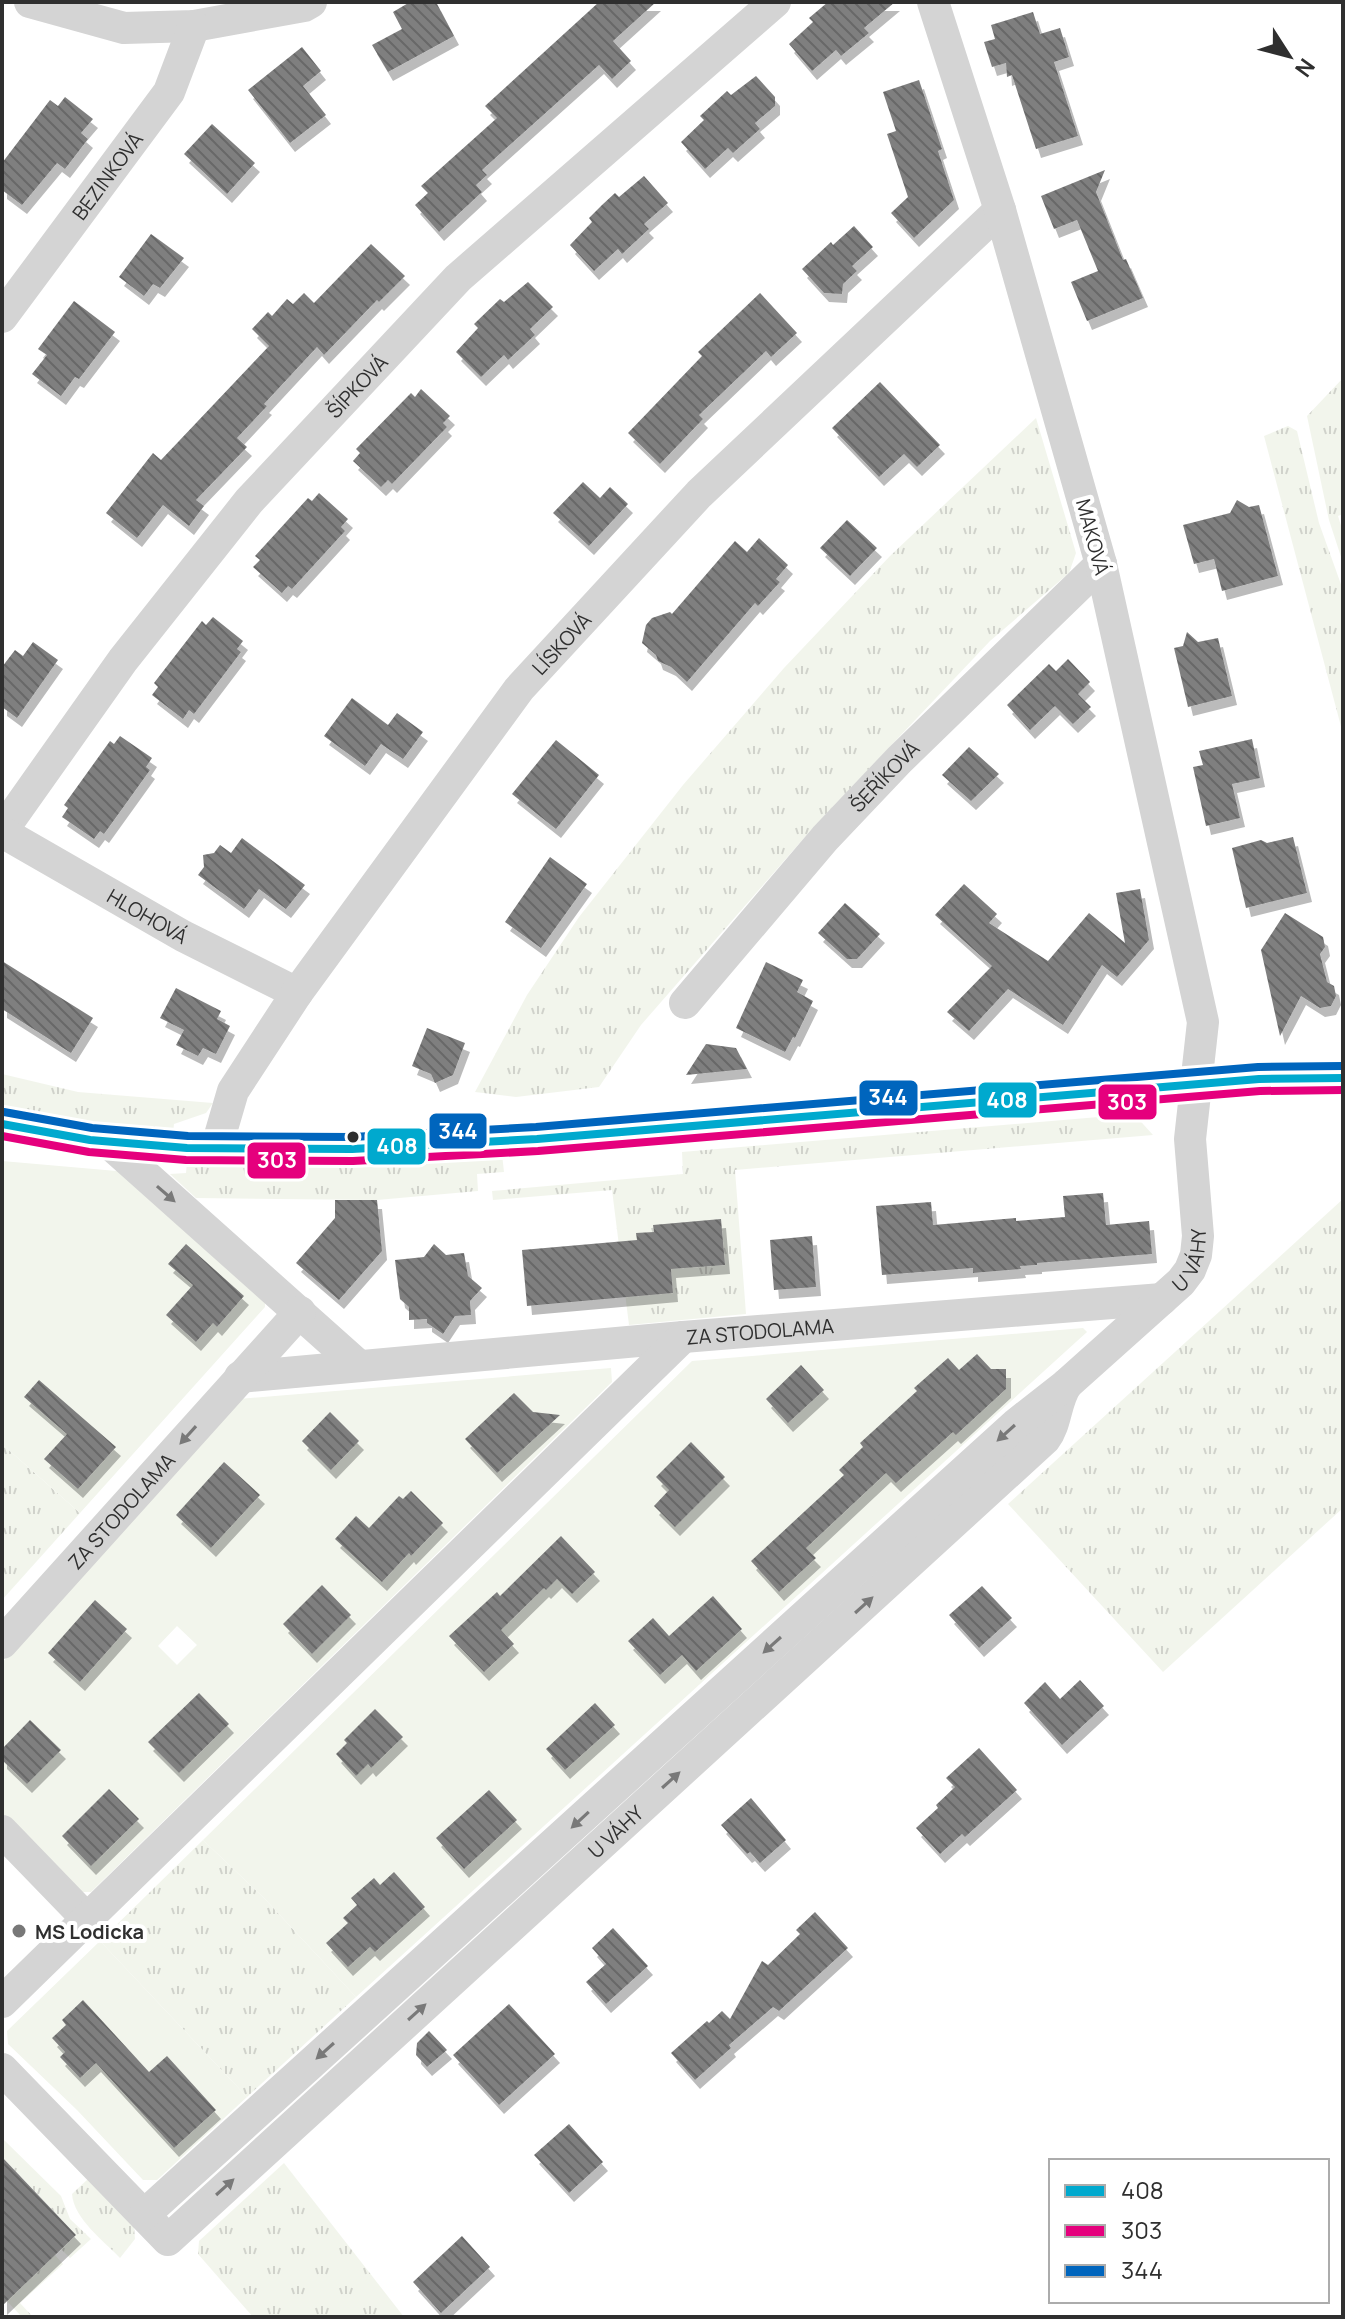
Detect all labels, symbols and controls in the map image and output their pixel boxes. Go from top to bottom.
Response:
north arrow [1249,16,1329,96]
text: N [1288,53,1322,83]
street label: BEZINKOVÁ [65,126,149,225]
street label: ŠÍPKOVÁ [320,348,393,423]
street label: MAKOVÁ [1070,496,1116,578]
street label: LÍSKOVÁ [526,606,597,680]
street label: ŠEŘÍKOVÁ [843,734,925,818]
street label: HLOHOVÁ [102,882,193,950]
line badge: 344 [858,1079,919,1117]
line badge: 408 [977,1081,1038,1119]
text: 344 [868,1082,908,1112]
line badge: 303 [1097,1083,1158,1121]
text: 408 [986,1085,1028,1115]
text: 303 [1107,1087,1147,1117]
line badge: 344 [428,1112,488,1150]
text: 344 [438,1116,478,1146]
line badge: 408 [366,1127,427,1166]
unlabelled marker [345,1129,361,1145]
text: 408 [376,1131,418,1161]
line badge: 303 [246,1141,307,1180]
text: 303 [257,1145,297,1175]
one-way arrow [157,1184,176,1202]
street label: U VÁHY [1166,1226,1212,1298]
street label: ZA STODOLAMA [685,1312,835,1350]
one-way arrow [997,1423,1016,1441]
one-way arrow [180,1425,198,1444]
street label: ZA STODOLAMA [62,1446,181,1575]
one-way arrow [853,1597,873,1614]
one-way arrow [763,1635,782,1653]
one-way arrow [661,1772,681,1789]
street label: U VÁHY [582,1799,649,1864]
one-way arrow [570,1810,589,1828]
place label: MS Lodicka [35,1918,144,1945]
marker: MS Lodicka [10,1922,28,1940]
one-way arrow [408,2003,427,2021]
one-way arrow [315,2041,334,2059]
legend [1049,2159,1329,2303]
text: 408 [1121,2173,1164,2206]
one-way arrow [215,2179,234,2197]
text: 303 [1121,2213,1162,2246]
text: 344 [1121,2253,1163,2286]

